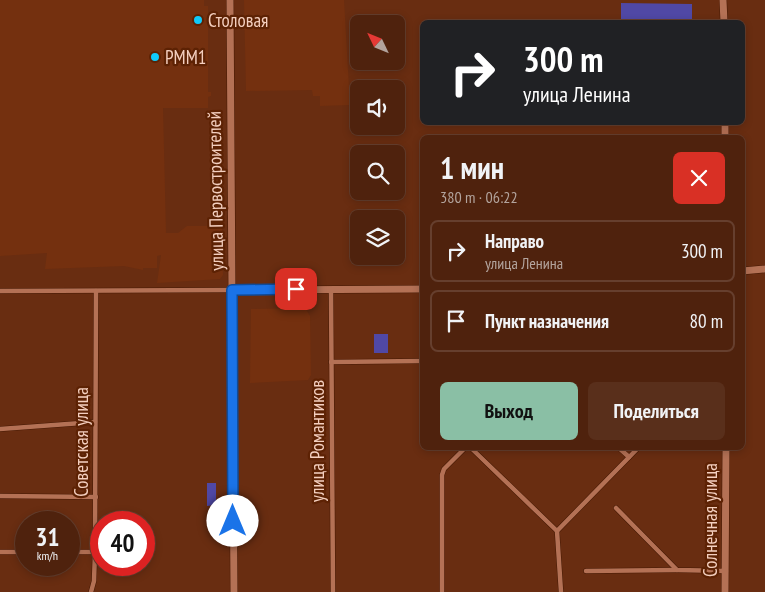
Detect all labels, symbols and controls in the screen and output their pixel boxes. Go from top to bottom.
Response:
place label: Столовая [208,8,268,32]
marker: Столовая [192,14,204,26]
north arrow [350,15,405,70]
map controls [350,15,405,265]
text: 300 m [523,36,604,82]
icon: right [440,40,505,105]
place label: РММ1 [165,45,206,69]
marker: РММ1 [149,51,161,63]
button: sound [350,80,405,135]
text: улица Ленина [523,80,630,108]
street label: улица Первостроителей [202,111,228,271]
button: search [350,145,405,200]
text: 1 мин [440,148,504,187]
button: close [673,152,725,204]
text: 380 m · 06:22 [440,187,518,207]
button: layers [350,210,405,265]
text: Направо [485,229,544,253]
icon: right [442,237,470,265]
text: 300 m [681,239,723,263]
text: улица Ленина [485,253,563,273]
pin [275,268,317,310]
icon: arrive [282,275,310,303]
icon: arrive [442,307,470,335]
text: Пункт назначения [485,309,609,333]
text: 80 m [690,309,723,333]
street label: улица Романтиков [305,380,329,502]
button: Выход [440,382,578,440]
button: Поделиться [588,382,725,440]
street label: Советская улица [69,387,93,497]
street label: Солнечная улица [698,463,722,577]
position arrow [206,494,258,546]
speed limit sign: 40 [90,511,155,576]
text: 31 [36,521,59,553]
text: km/h [37,548,58,563]

